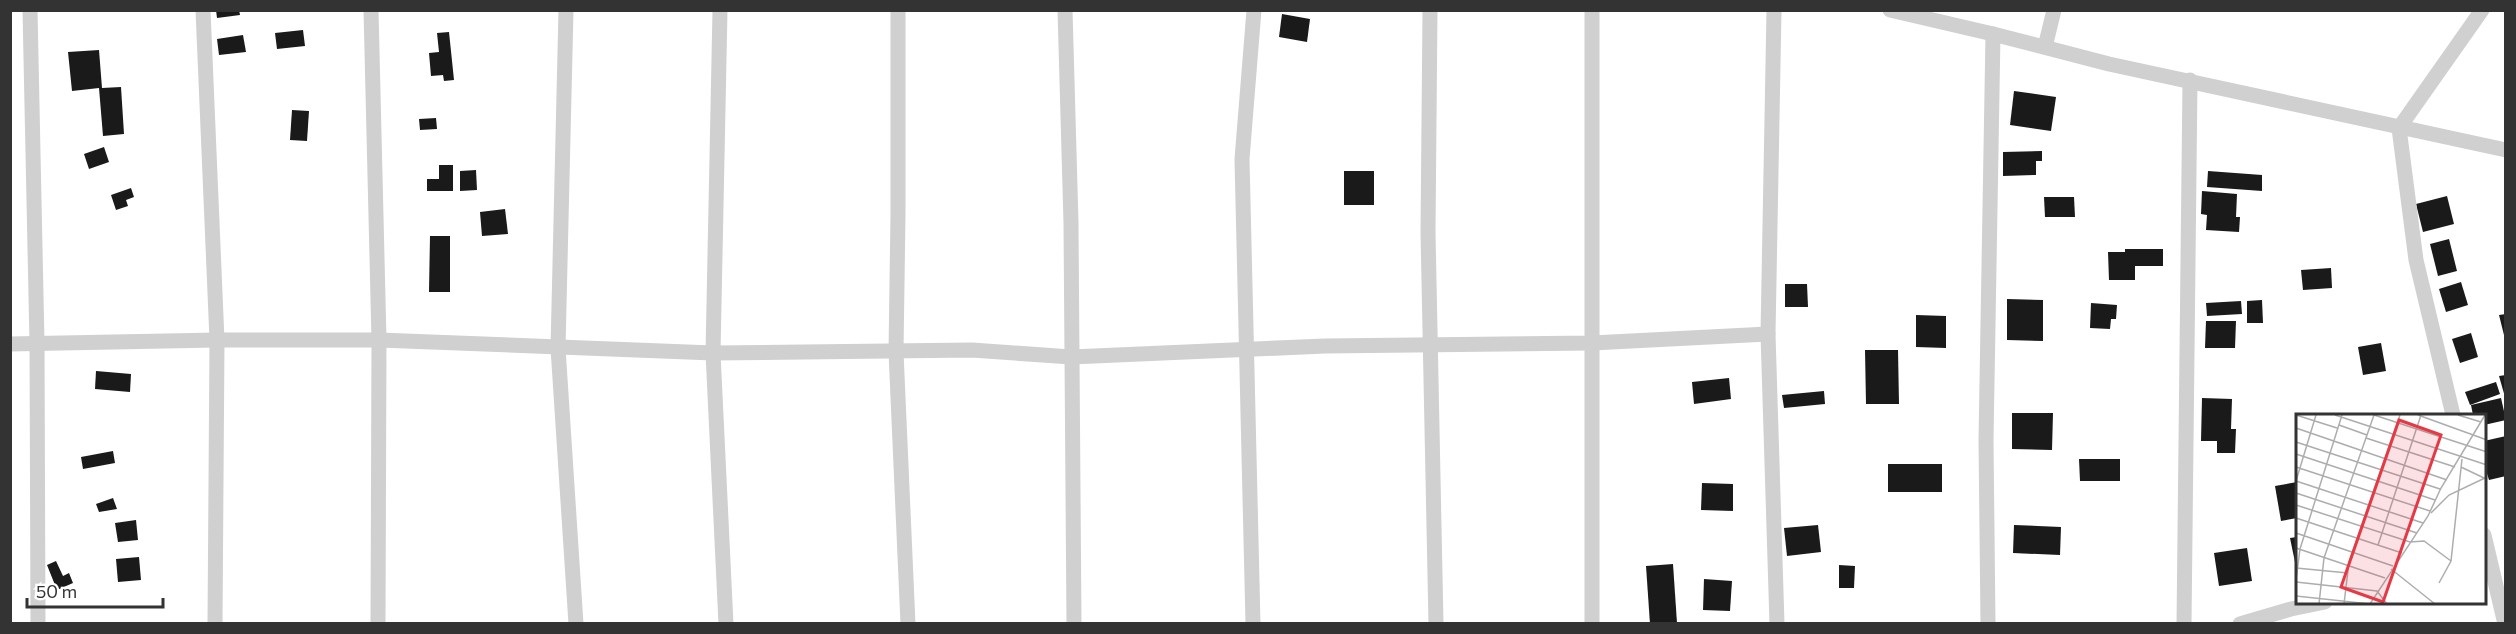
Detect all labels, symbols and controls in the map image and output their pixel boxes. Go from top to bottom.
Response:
inset map [2296,414,2486,604]
scale bar [27,571,164,609]
text: 50 m [36,580,77,602]

